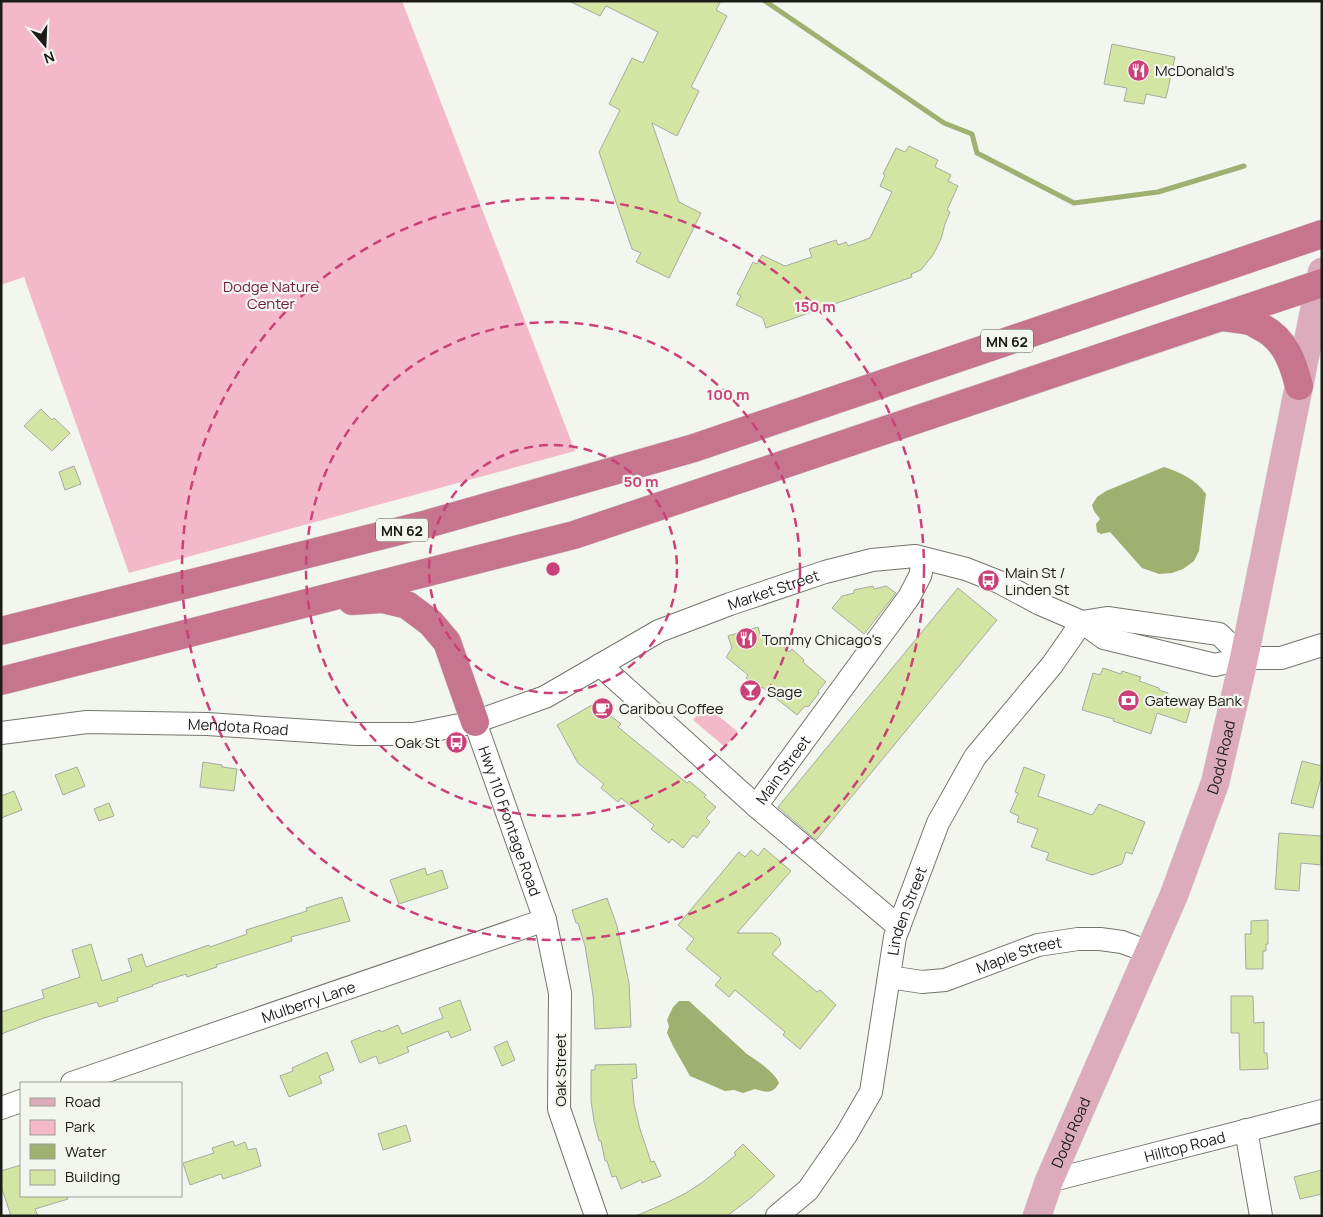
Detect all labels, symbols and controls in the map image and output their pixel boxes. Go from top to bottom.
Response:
north arrow [20,20,70,70]
text: N [42,47,57,68]
restaurant icon: McDonald's [1127,58,1151,82]
place label: McDonald's [1155,60,1234,81]
park label: Dodge Nature Center [223,276,319,314]
text: 150 m [794,296,836,317]
road number: MN 62 [981,330,1033,352]
text: 100 m [707,384,749,405]
text: 50 m [623,471,659,492]
road number: MN 62 [376,518,428,542]
centre of rings [544,560,562,578]
place label: Main St / Linden St [1005,562,1070,600]
street label: Market Street [725,564,822,615]
bus stop icon: Main St / Linden St [977,569,1001,593]
restaurant icon: Tommy Chicago's [734,627,758,651]
place label: Tommy Chicago's [762,629,882,650]
bar icon: Sage [739,679,763,703]
place label: Sage [767,681,802,702]
bank icon: Gateway Bank [1117,688,1141,712]
place label: Gateway Bank [1145,690,1242,711]
cafe icon: Caribou Coffee [591,696,615,720]
place label: Caribou Coffee [619,698,724,719]
street label: Mendota Road [188,713,289,740]
street label: Dodd Road [1201,718,1240,797]
bus stop icon: Oak St [444,730,468,754]
street label: Main Street [750,731,815,808]
place label: Oak St [395,732,440,753]
street label: Hwy 110 Frontage Road [474,743,546,899]
street label: Linden Street [882,863,931,957]
street label: Maple Street [973,931,1063,978]
street label: Mulberry Lane [259,976,358,1027]
street label: Oak Street [550,1033,571,1107]
legend [20,1082,182,1197]
text: Road [65,1091,101,1112]
street label: Dodd Road [1046,1094,1095,1171]
text: Park [65,1116,95,1137]
street label: Hilltop Road [1142,1126,1227,1167]
text: Water [65,1141,107,1162]
text: Building [65,1166,120,1187]

